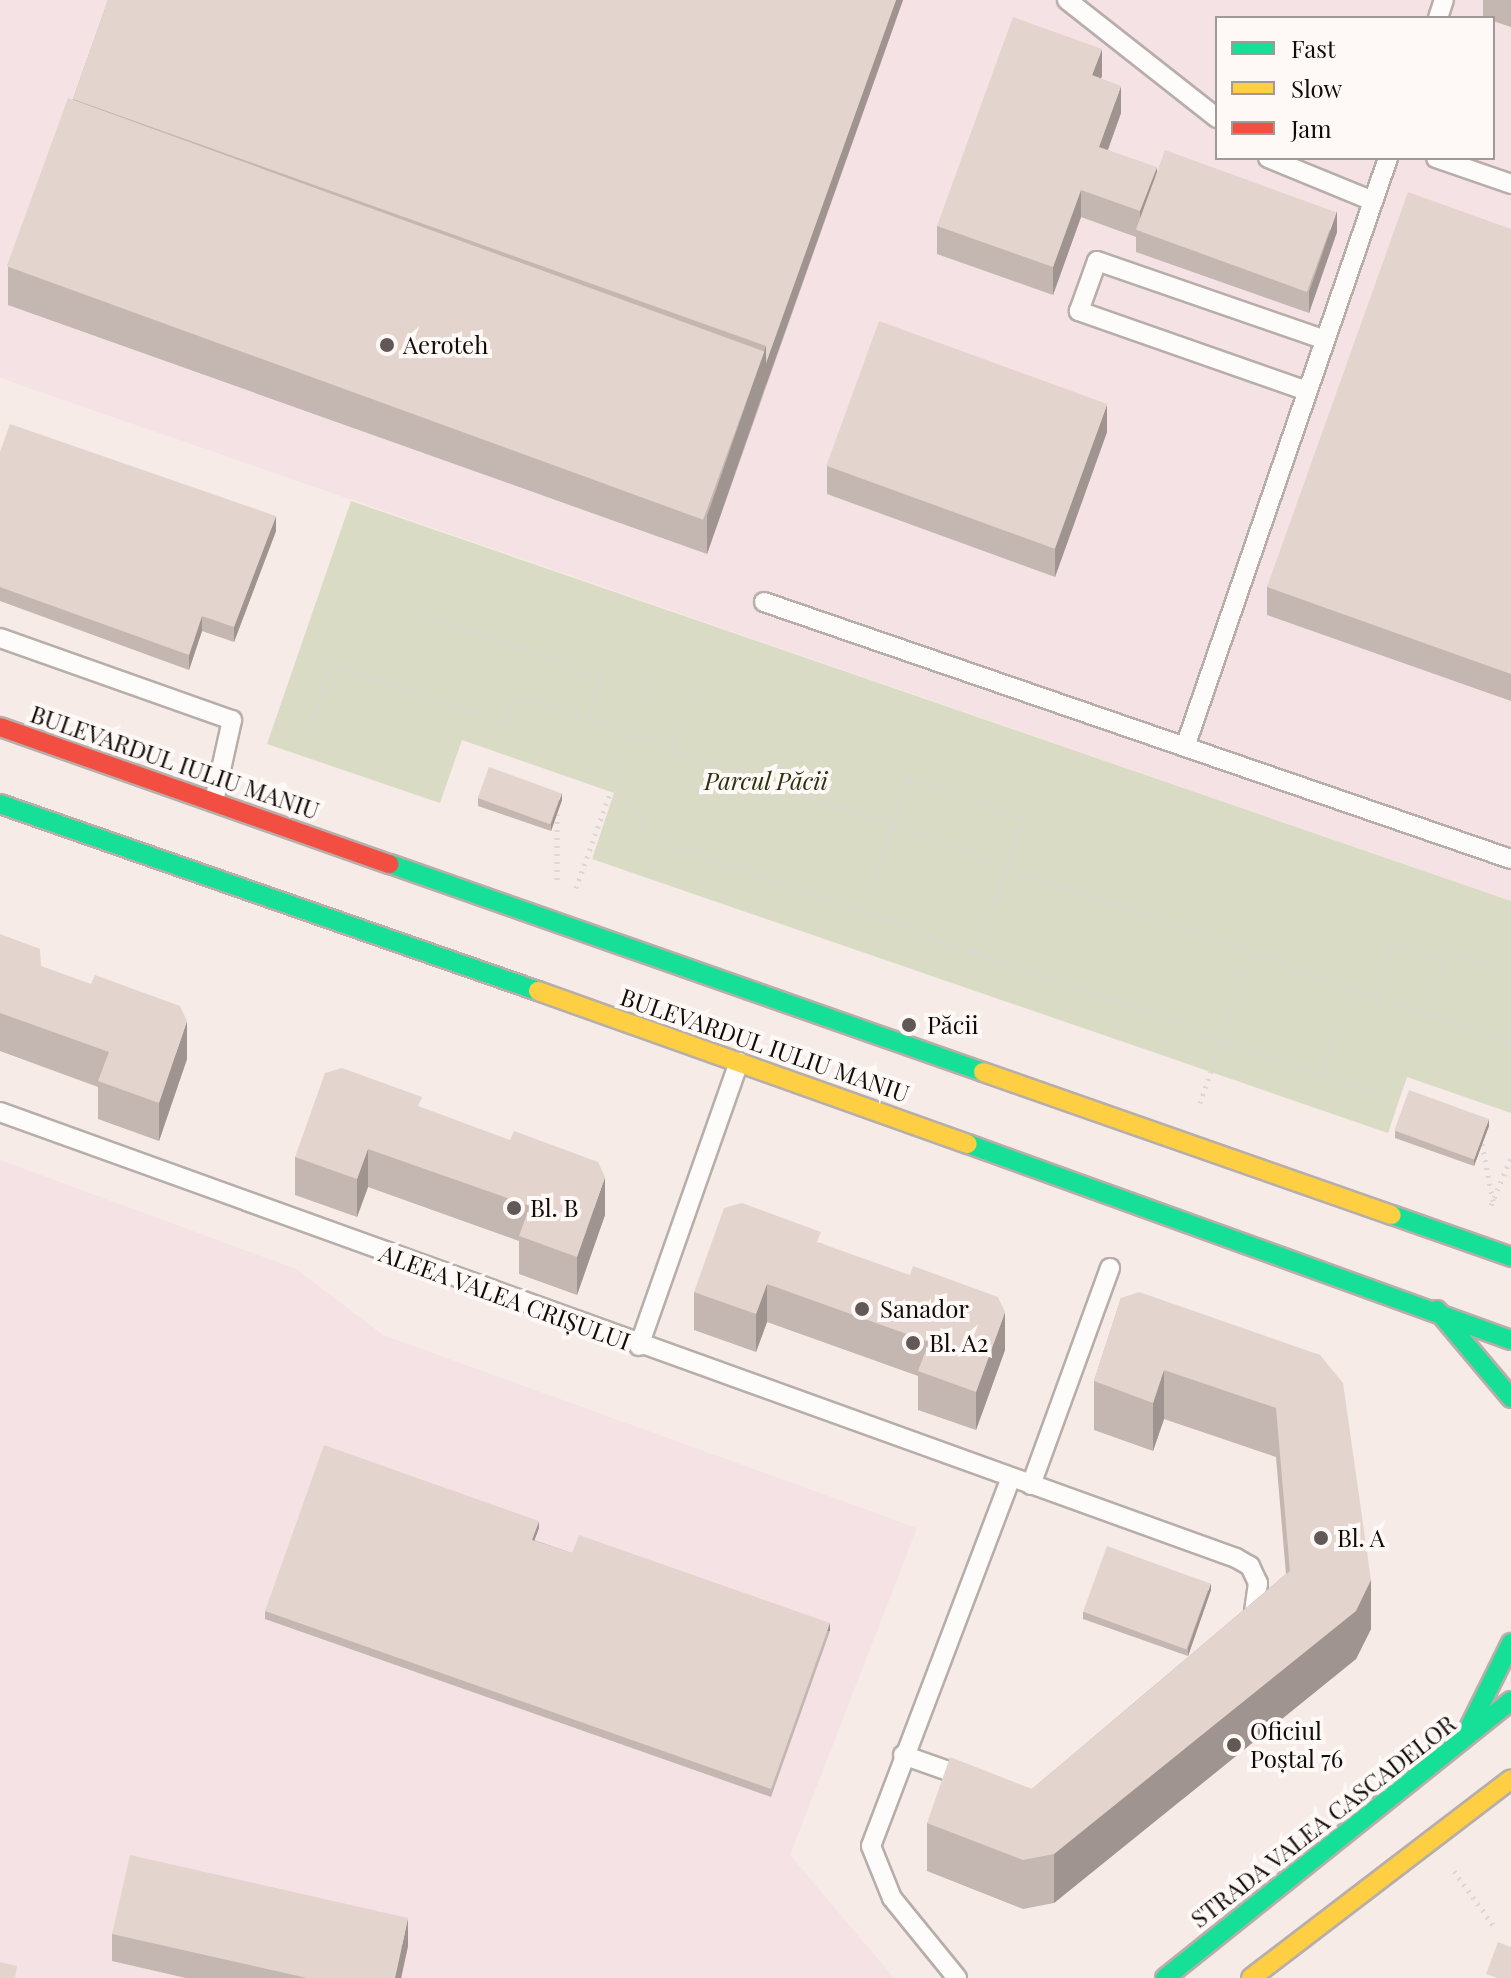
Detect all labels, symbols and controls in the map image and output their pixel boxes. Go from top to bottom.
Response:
legend [1215,16,1495,160]
text: Fast [1291,32,1336,64]
text: Slow [1291,72,1342,104]
text: Jam [1291,112,1332,144]
place label: Aeroteh [403,331,488,359]
marker: Aeroteh [378,336,396,354]
street label: BULEVARDUL IULIU MANIU [27,699,323,825]
park label: Parcul Păcii [704,767,828,795]
street label: BULEVARDUL IULIU MANIU [617,982,913,1108]
place label: Păcii [927,1011,979,1039]
marker: Păcii [898,1014,920,1036]
place label: Bl. B [530,1194,579,1222]
marker: Bl. B [505,1199,523,1217]
street label: ALEEA VALEA CRIȘULUI [375,1238,635,1356]
place label: Sanador [880,1295,969,1323]
marker: Sanador [851,1298,873,1320]
place label: Bl. A2 [929,1329,989,1357]
marker: Bl. A2 [904,1334,922,1352]
place label: Bl. A [1337,1524,1386,1552]
marker: Bl. A [1312,1529,1330,1547]
street label: STRADA VALEA CASCADELOR [1185,1708,1461,1934]
place label: Oficiul Poștal 76 [1250,1717,1343,1773]
marker: Oficiul Poștal 76 [1225,1736,1243,1754]

